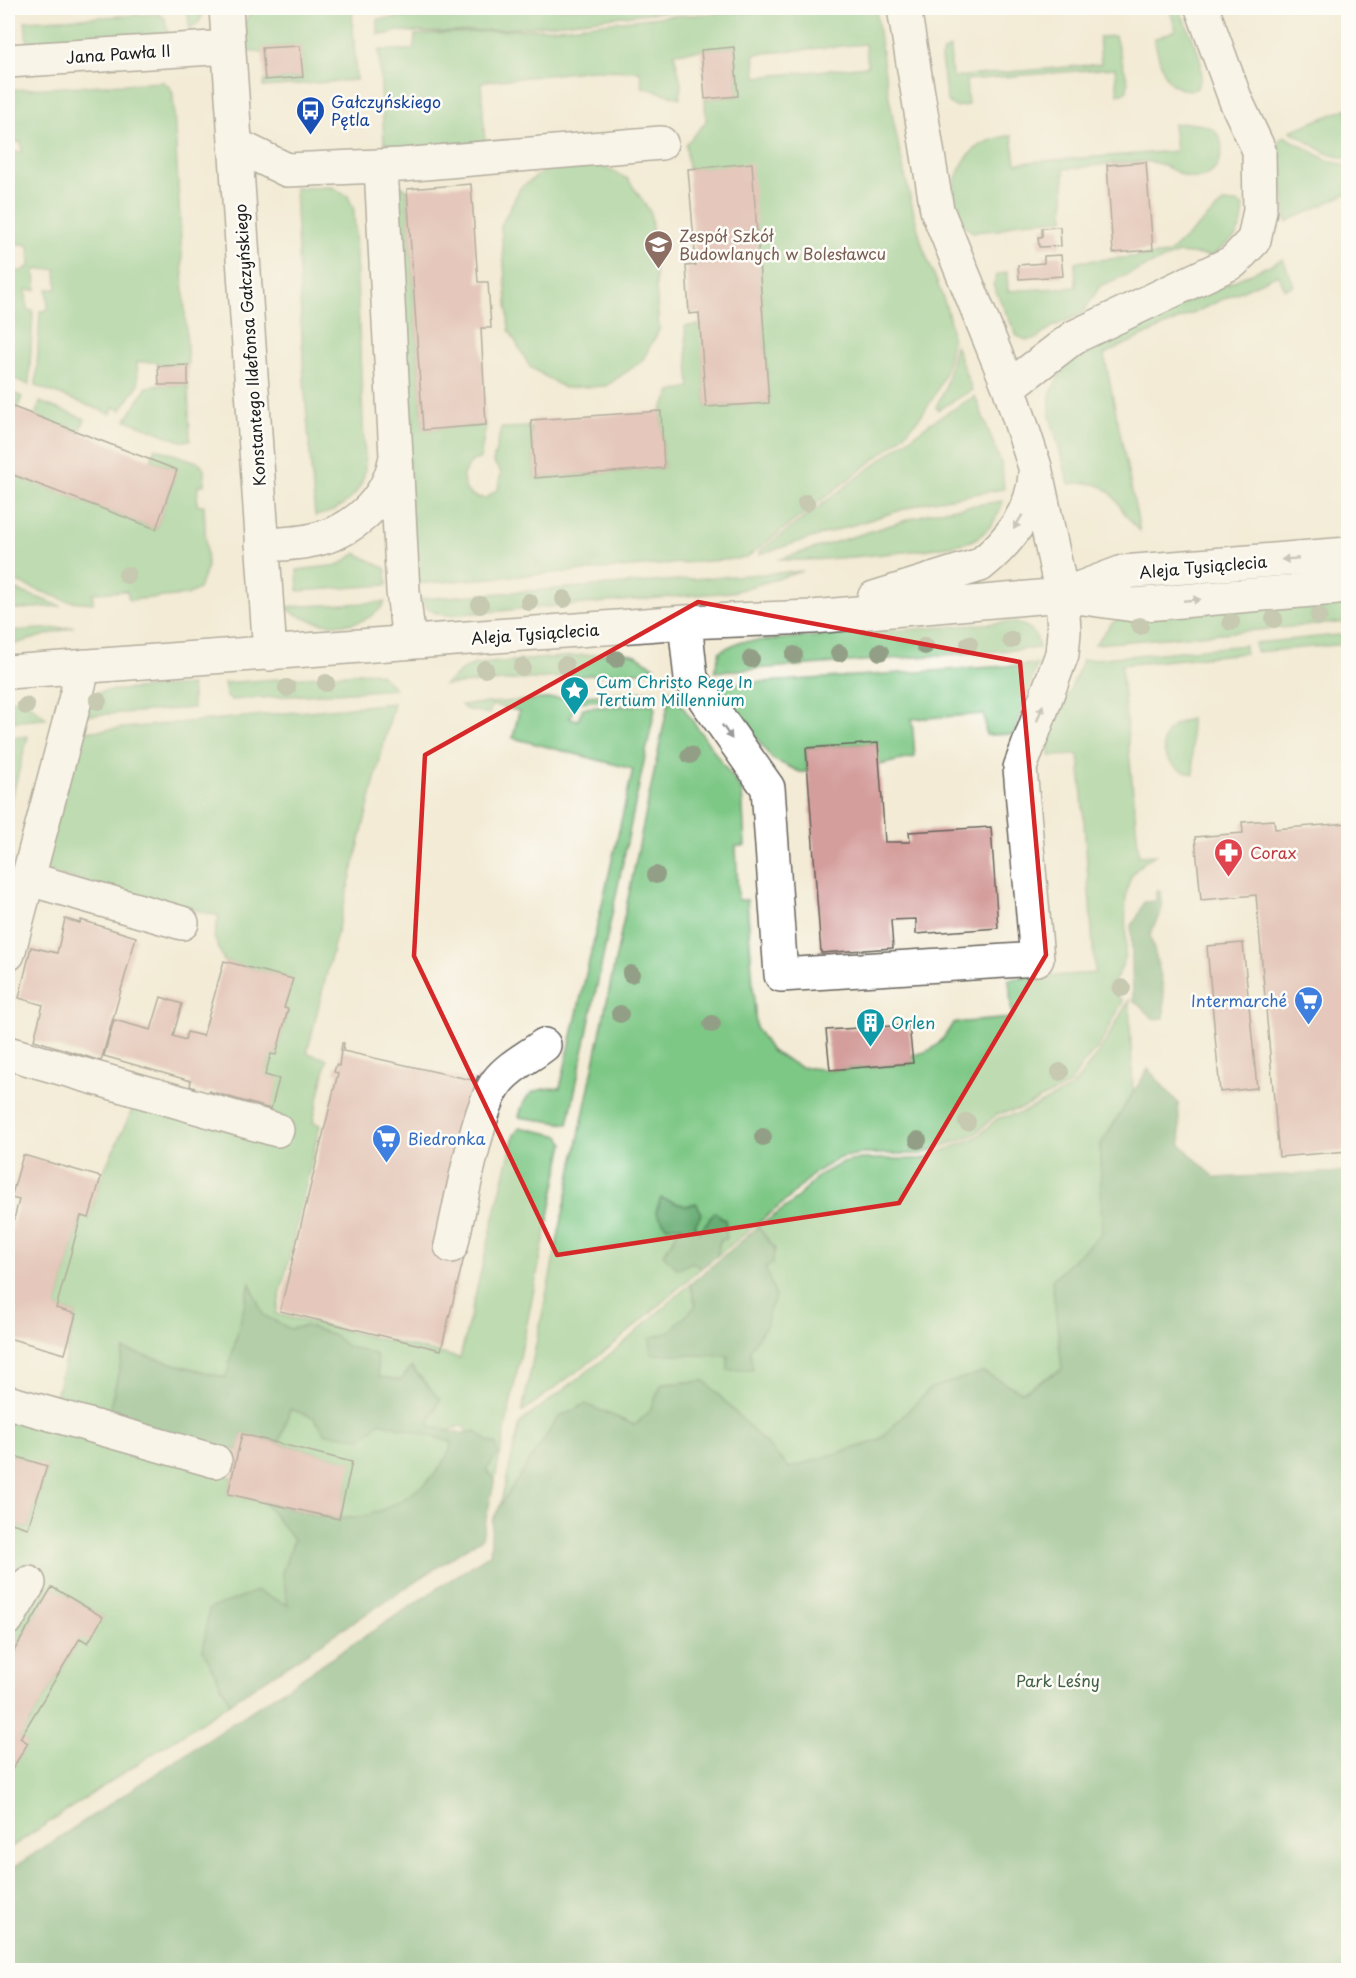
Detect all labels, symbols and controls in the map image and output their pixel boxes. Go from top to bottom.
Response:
street label: Jana Pawła II [65,37,171,69]
place label: Gałczyńskiego Pętla [331,89,441,131]
bus stop icon: Gałczyńskiego Pętla [294,94,326,136]
street label: Konstantego Ildefonsa Gałczyńskiego [227,203,271,487]
place label: Zespół Szkół Budowlanych w Bolesławcu [679,223,886,265]
school or university icon: Zespół Szkół Budowlanych w Bolesławcu [642,228,674,270]
one-way arrow [1013,514,1024,530]
street label: Aleja Tysiąclecia [1138,548,1268,584]
one-way arrow [1281,554,1300,564]
one-way arrow [1183,595,1202,605]
street label: Aleja Tysiąclecia [470,617,600,649]
place label: Cum Christo Rege In Tertium Millennium [596,669,753,711]
place icon: Cum Christo Rege In Tertium Millennium [559,674,591,716]
one-way arrow [1036,704,1045,722]
one-way arrow [721,724,733,740]
pharmacy icon: Corax [1213,836,1245,878]
place label: Corax [1250,840,1296,864]
supermarket icon: Intermarché [1292,984,1324,1026]
place label: Intermarché [1191,988,1287,1012]
building icon: Orlen [854,1006,886,1048]
place label: Orlen [891,1010,935,1034]
supermarket icon: Biedronka [371,1122,403,1164]
place label: Biedronka [408,1126,486,1150]
park label: Park Leśny [1016,1668,1100,1692]

